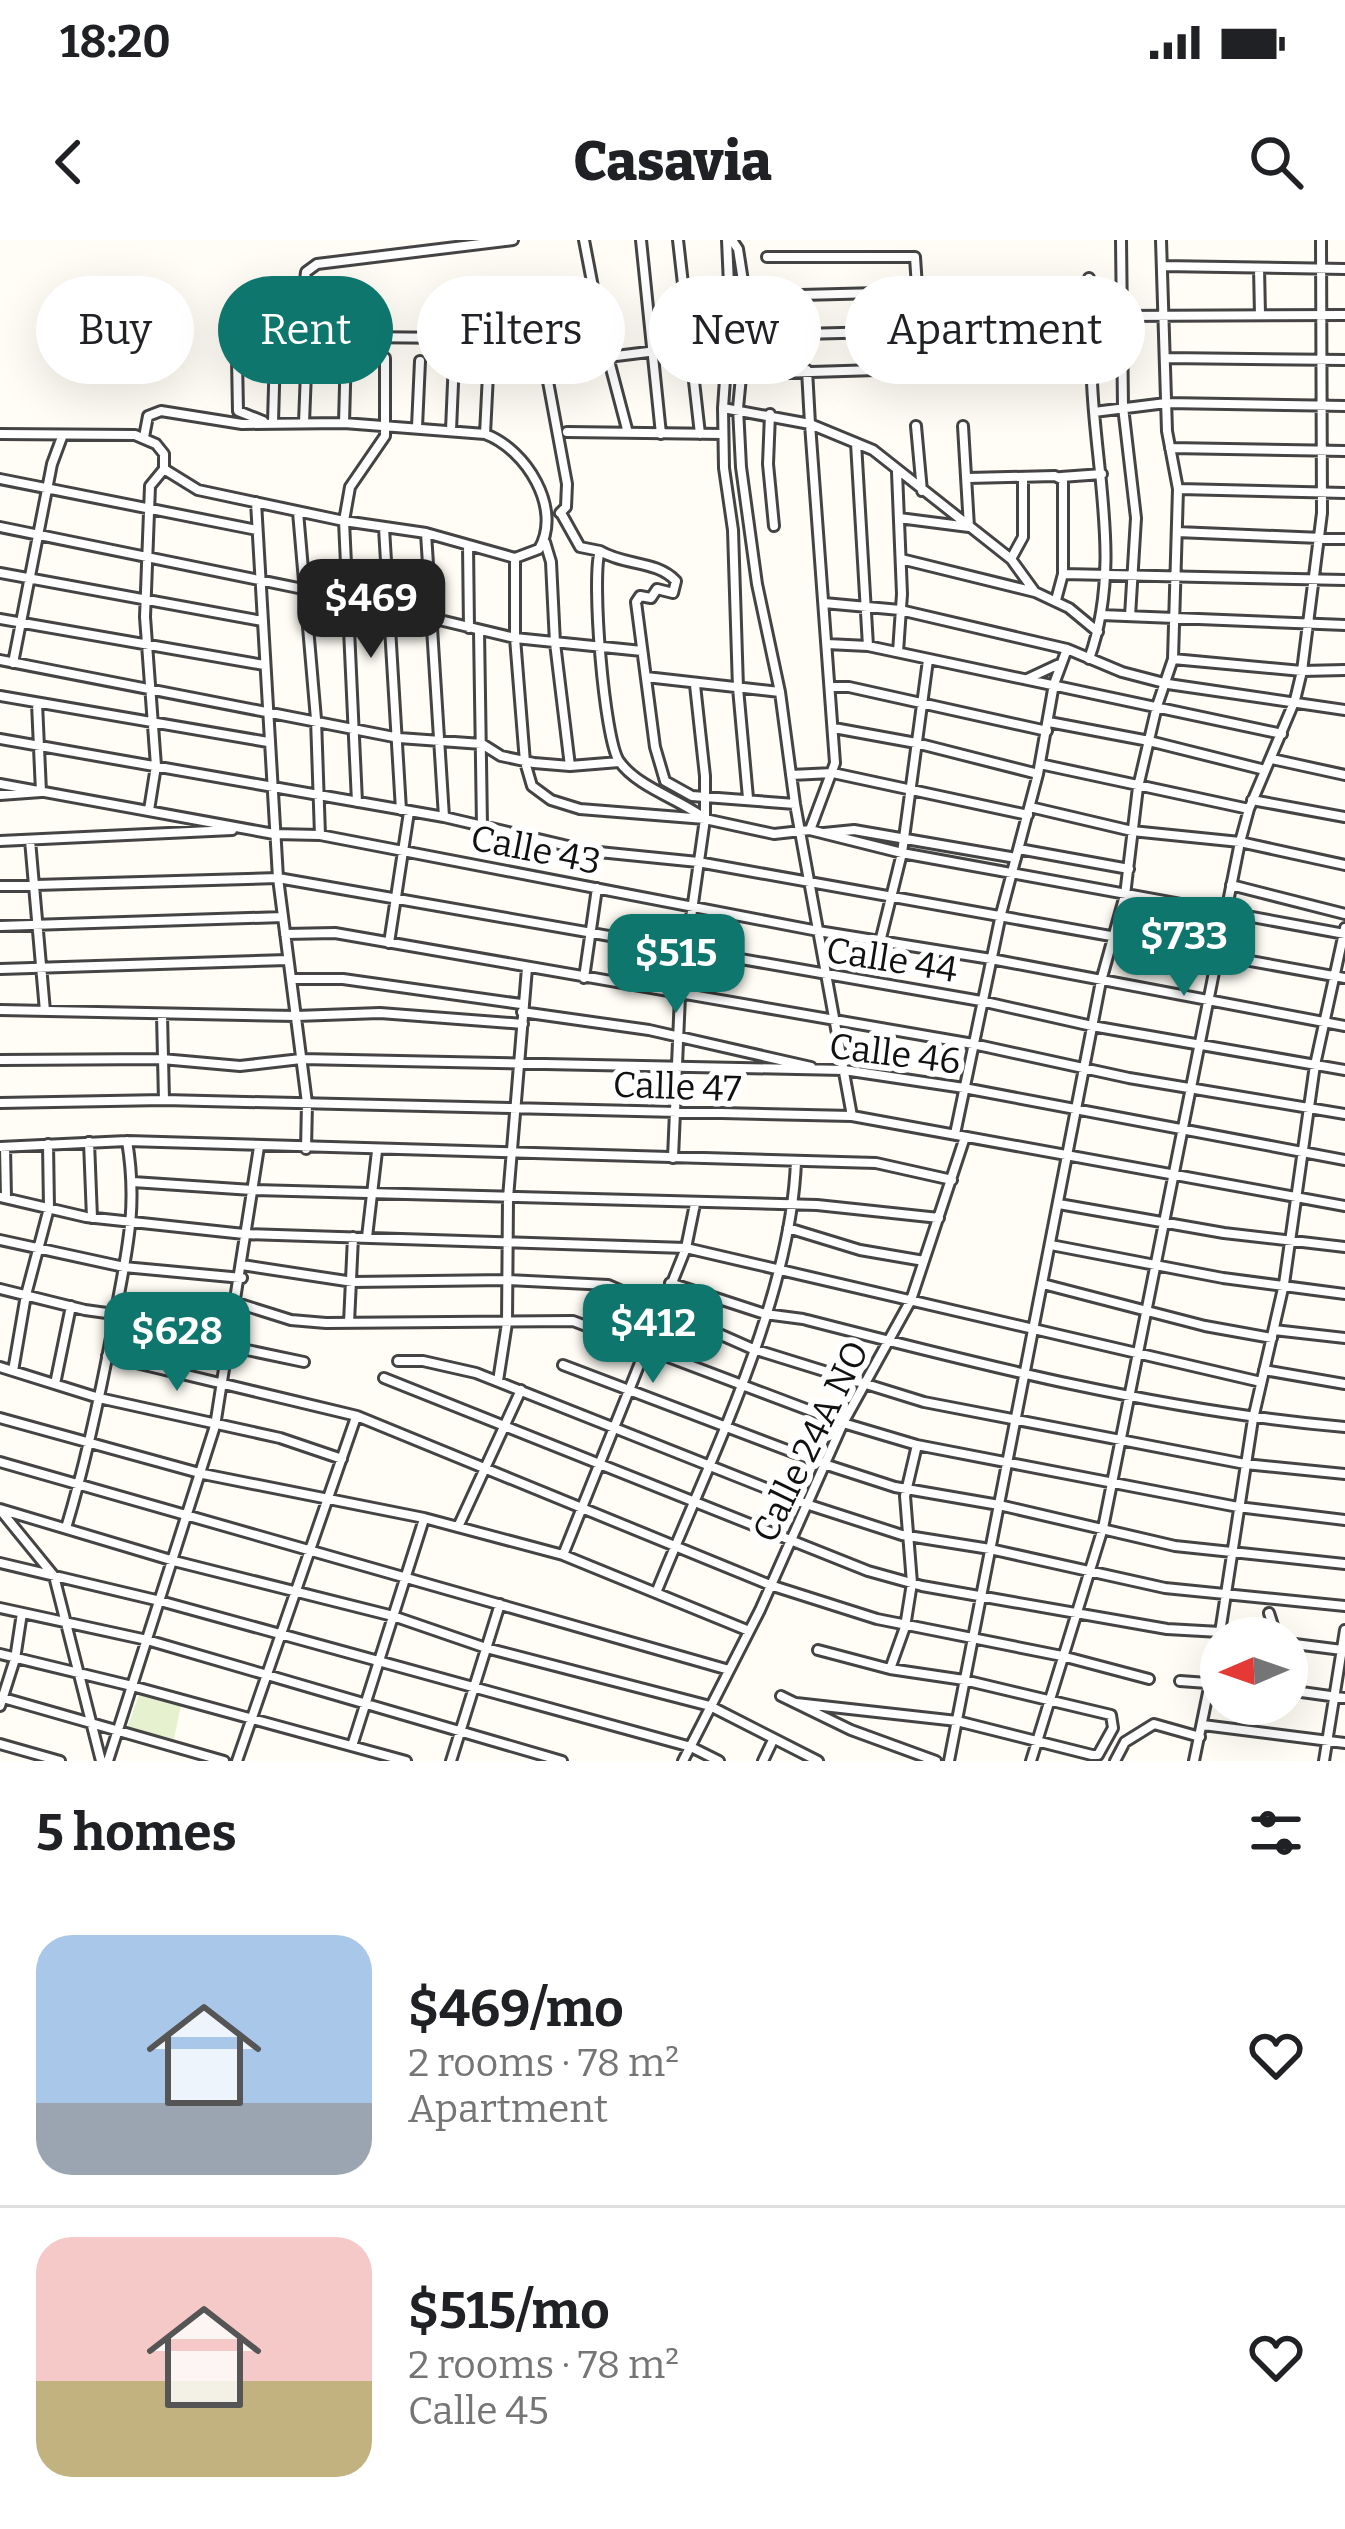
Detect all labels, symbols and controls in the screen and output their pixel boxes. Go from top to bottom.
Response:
text: 18:20 [60,15,171,69]
icon: back [36,129,102,195]
icon: search [1243,129,1309,195]
text: Casavia [573,130,772,194]
chip: Buy [36,276,194,384]
chip: Rent [218,276,393,384]
chip: Filters [417,276,625,384]
chip: New [649,276,821,384]
chip: Apartment [845,276,1145,384]
pin: $469 [300,559,442,661]
text: $469 [324,575,418,621]
street label: Calle 43 [467,816,604,884]
pin: $733 [1113,897,1255,999]
text: $733 [1140,913,1228,959]
pin: $515 [605,914,747,1016]
street label: Calle 44 [823,928,960,992]
text: $515 [635,930,717,976]
street label: Calle 46 [827,1024,963,1084]
street label: Calle 47 [612,1063,742,1111]
pin: $412 [582,1284,724,1386]
pin: $628 [106,1292,248,1394]
text: $412 [610,1300,696,1346]
text: $628 [131,1308,223,1354]
street label: Calle 24A NO [743,1334,879,1549]
north arrow [1200,1617,1308,1725]
map controls [1200,1617,1308,1725]
icon: filters [1243,1800,1309,1866]
text: 5 homes [36,1802,237,1864]
text: $469/mo [408,1978,624,2040]
icon: home [132,1983,276,2127]
icon: heart [1243,2022,1309,2088]
text: 2 rooms · 78 m² [408,2040,679,2086]
text: Apartment [408,2086,608,2132]
text: $515/mo [408,2280,610,2342]
icon: home [132,2285,276,2429]
icon: heart [1243,2324,1309,2390]
text: 2 rooms · 78 m² [408,2342,679,2388]
text: Calle 45 [408,2388,549,2434]

